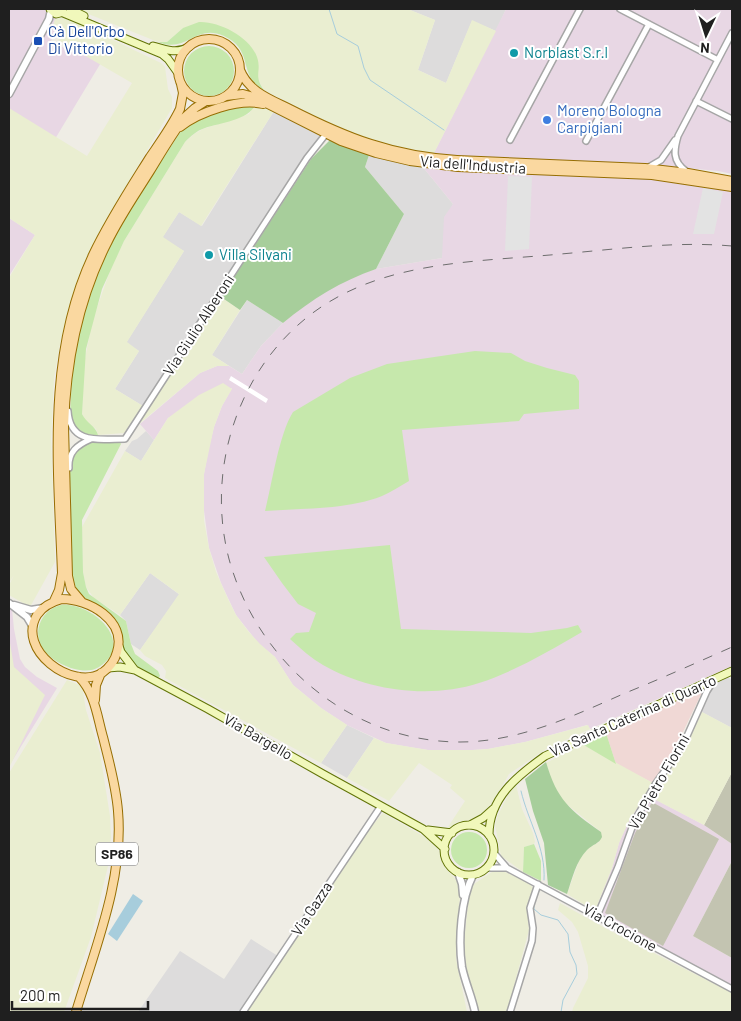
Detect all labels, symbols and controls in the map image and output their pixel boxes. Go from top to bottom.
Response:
north arrow [681,10,731,60]
place label: Cà Dell'Orbo Di Vittorio [48,22,125,57]
marker: Cà Dell'Orbo Di Vittorio [32,35,44,47]
text: N [700,40,710,57]
place label: Norblast S.r.l [524,43,608,61]
marker: Norblast S.r.l [508,47,520,59]
place label: Moreno Bologna Carpigiani [557,101,661,136]
marker: Moreno Bologna Carpigiani [541,114,553,126]
street label: Via dell'Industria [420,151,527,177]
place label: Villa Silvani [219,245,292,263]
marker: Villa Silvani [203,249,215,261]
street label: Via Giulio Alberoni [159,271,238,378]
street label: Via Santa Caterina di Quarto [547,670,719,760]
street label: Via Bargello [221,709,296,763]
street label: Via Pietro Fiorini [623,730,693,833]
road number: SP86 [96,842,138,866]
street label: Via Gazza [287,878,335,939]
street label: Via Crocione [580,899,661,955]
scale bar [12,978,149,1010]
text: 200 m [20,986,60,1004]

